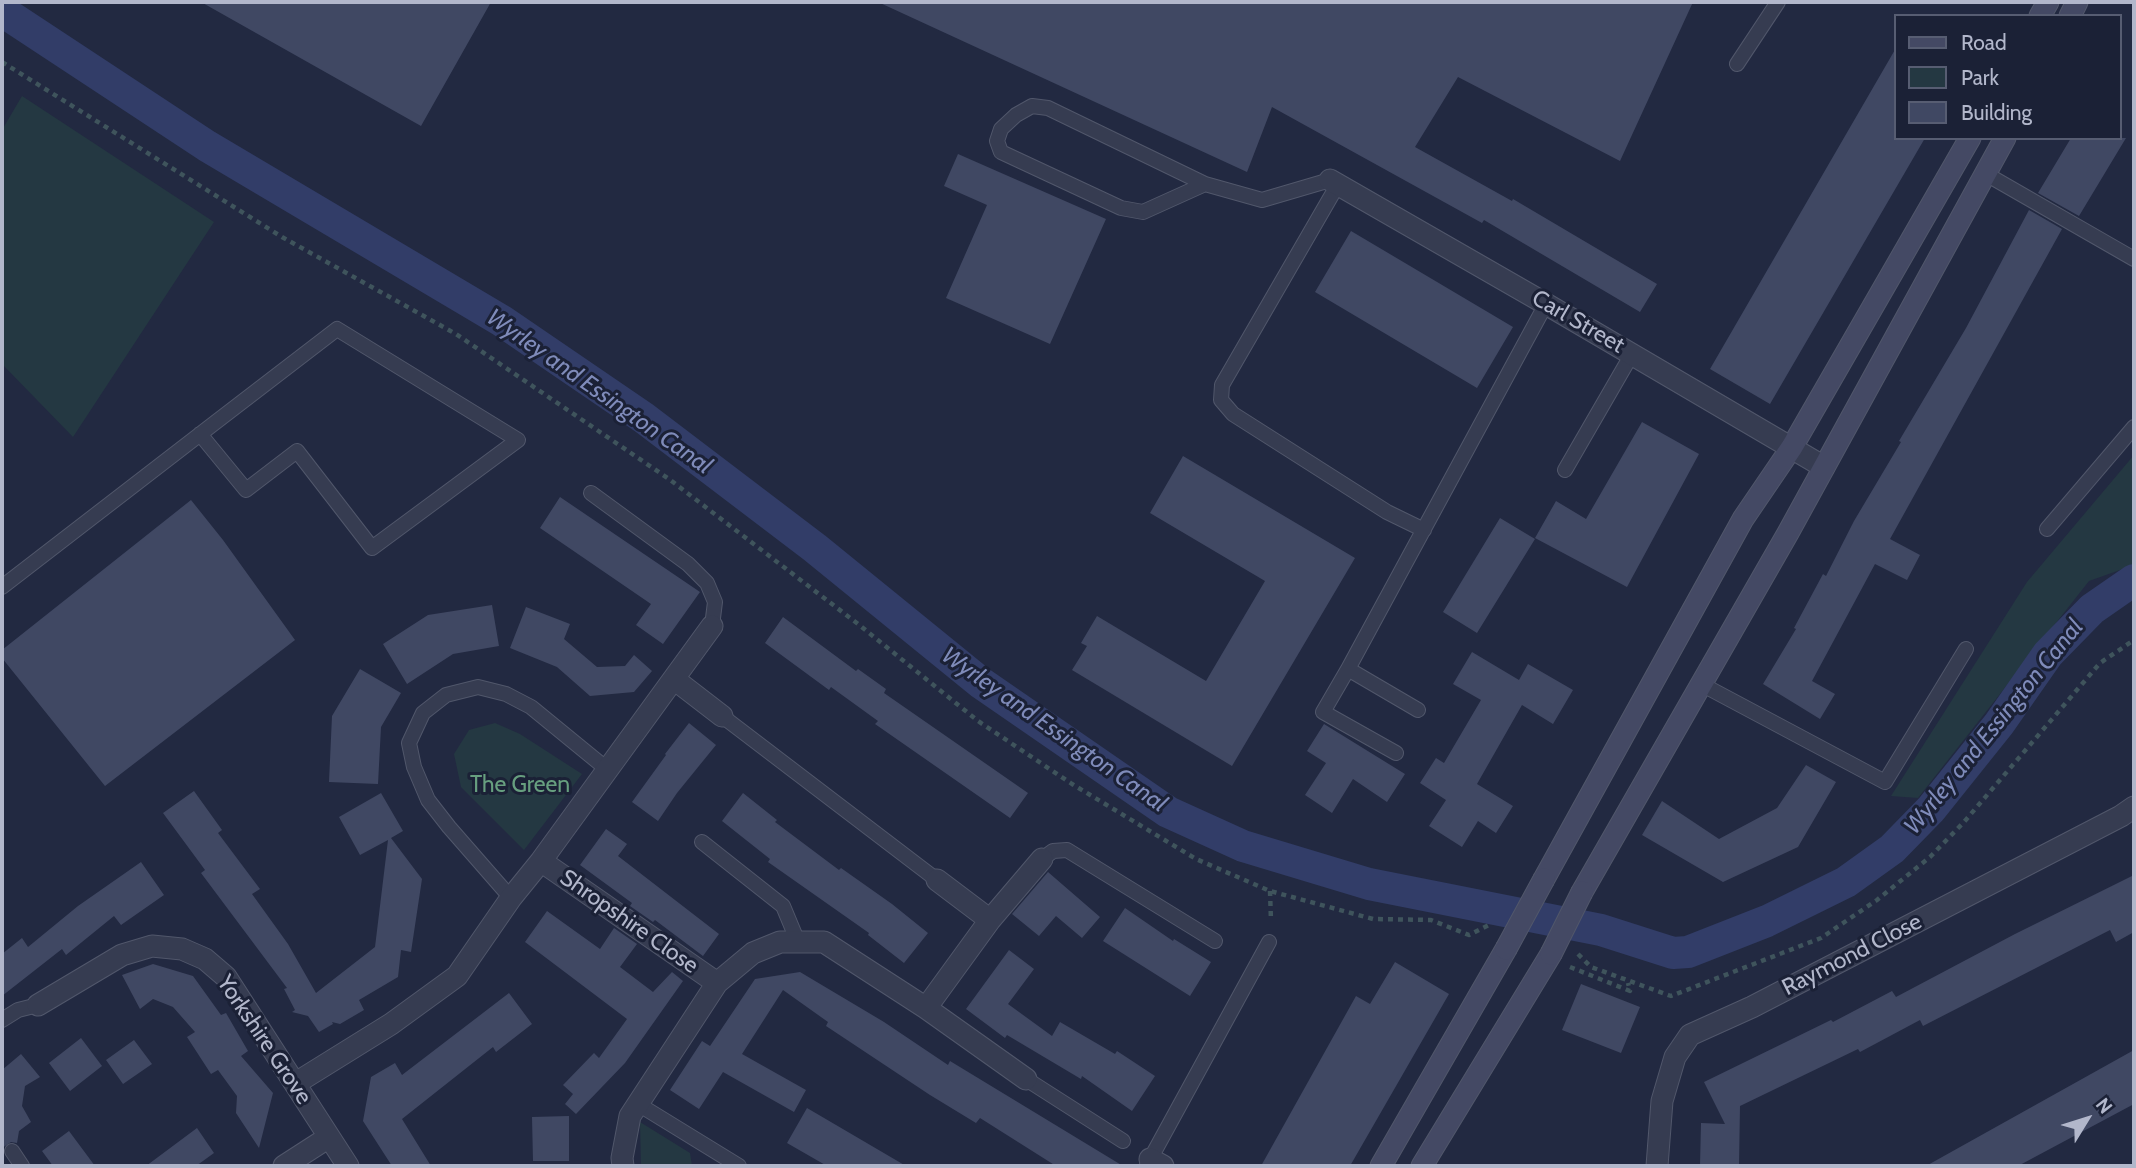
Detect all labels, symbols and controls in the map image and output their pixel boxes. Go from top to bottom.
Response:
legend [1895,14,2122,140]
text: Road [1961,30,2007,55]
text: Park [1961,65,1999,90]
text: Building [1961,100,2032,125]
street label: Carl Street [1527,285,1629,359]
water label: Wyrley and Essington Canal [481,303,717,481]
water label: Wyrley and Essington Canal [1898,614,2090,840]
water label: Wyrley and Essington Canal [936,641,1172,819]
park label: The Green [470,771,570,799]
street label: Shropshire Close [555,864,703,980]
street label: Raymond Close [1778,908,1926,1002]
street label: Yorkshire Grove [211,970,317,1110]
north arrow [2052,1084,2122,1154]
text: N [2091,1093,2117,1118]

